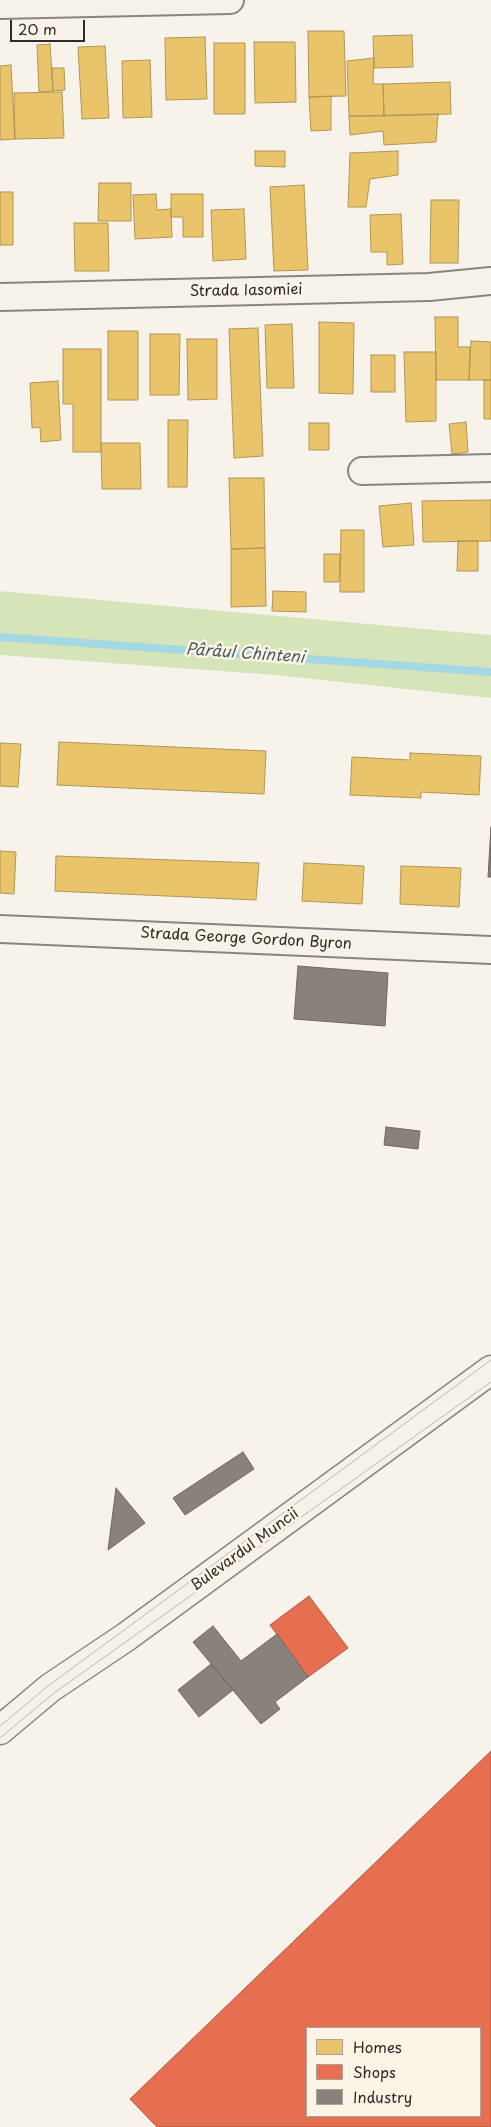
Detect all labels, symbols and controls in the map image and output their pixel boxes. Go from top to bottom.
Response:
scale bar [12,10,88,42]
text: 20 m [18,17,57,40]
street label: Strada Iasomiei [189,281,303,301]
water label: Pârâul Chinteni [185,640,305,668]
street label: Strada George Gordon Byron [140,924,352,954]
street label: Bulevardul Muncii [187,1505,303,1595]
legend [306,2027,481,2117]
text: Homes [353,2035,402,2058]
text: Shops [353,2060,396,2083]
text: Industry [353,2085,412,2108]

